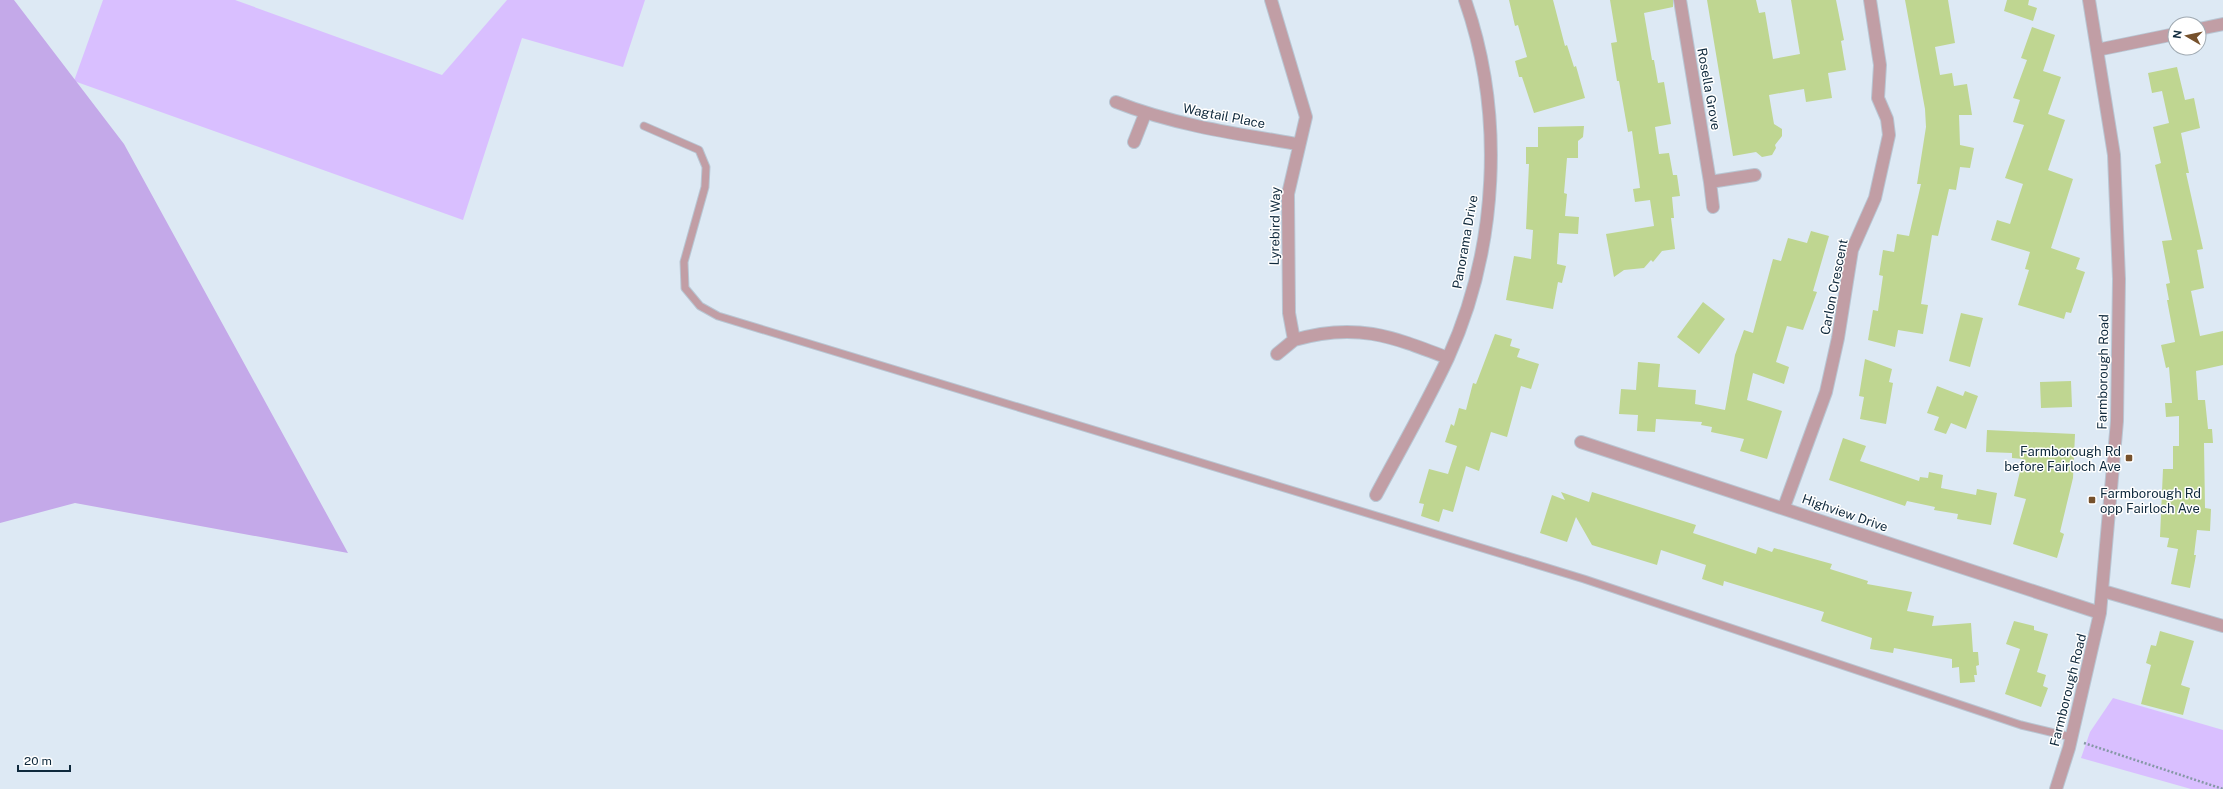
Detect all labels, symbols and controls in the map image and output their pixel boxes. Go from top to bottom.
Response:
north arrow [2167,16,2207,56]
text: N [2171,29,2184,40]
street label: Rosella Grove [1694,47,1724,131]
street label: Wagtail Place [1182,101,1266,131]
street label: Lyrebird Way [1267,186,1283,265]
street label: Panorama Drive [1449,194,1481,290]
street label: Carlon Crescent [1817,238,1851,336]
street label: Farmborough Road [2094,314,2112,430]
place label: Farmborough Rd before Fairloch Ave [2004,444,2121,474]
marker: Farmborough Rd before Fairloch Ave [2124,453,2134,463]
place label: Farmborough Rd opp Fairloch Ave [2100,486,2201,516]
street label: Highview Drive [1800,491,1890,535]
marker: Farmborough Rd opp Fairloch Ave [2087,495,2097,505]
street label: Farmborough Road [2047,632,2089,748]
scale bar [18,747,70,773]
text: 20 m [24,754,52,768]

